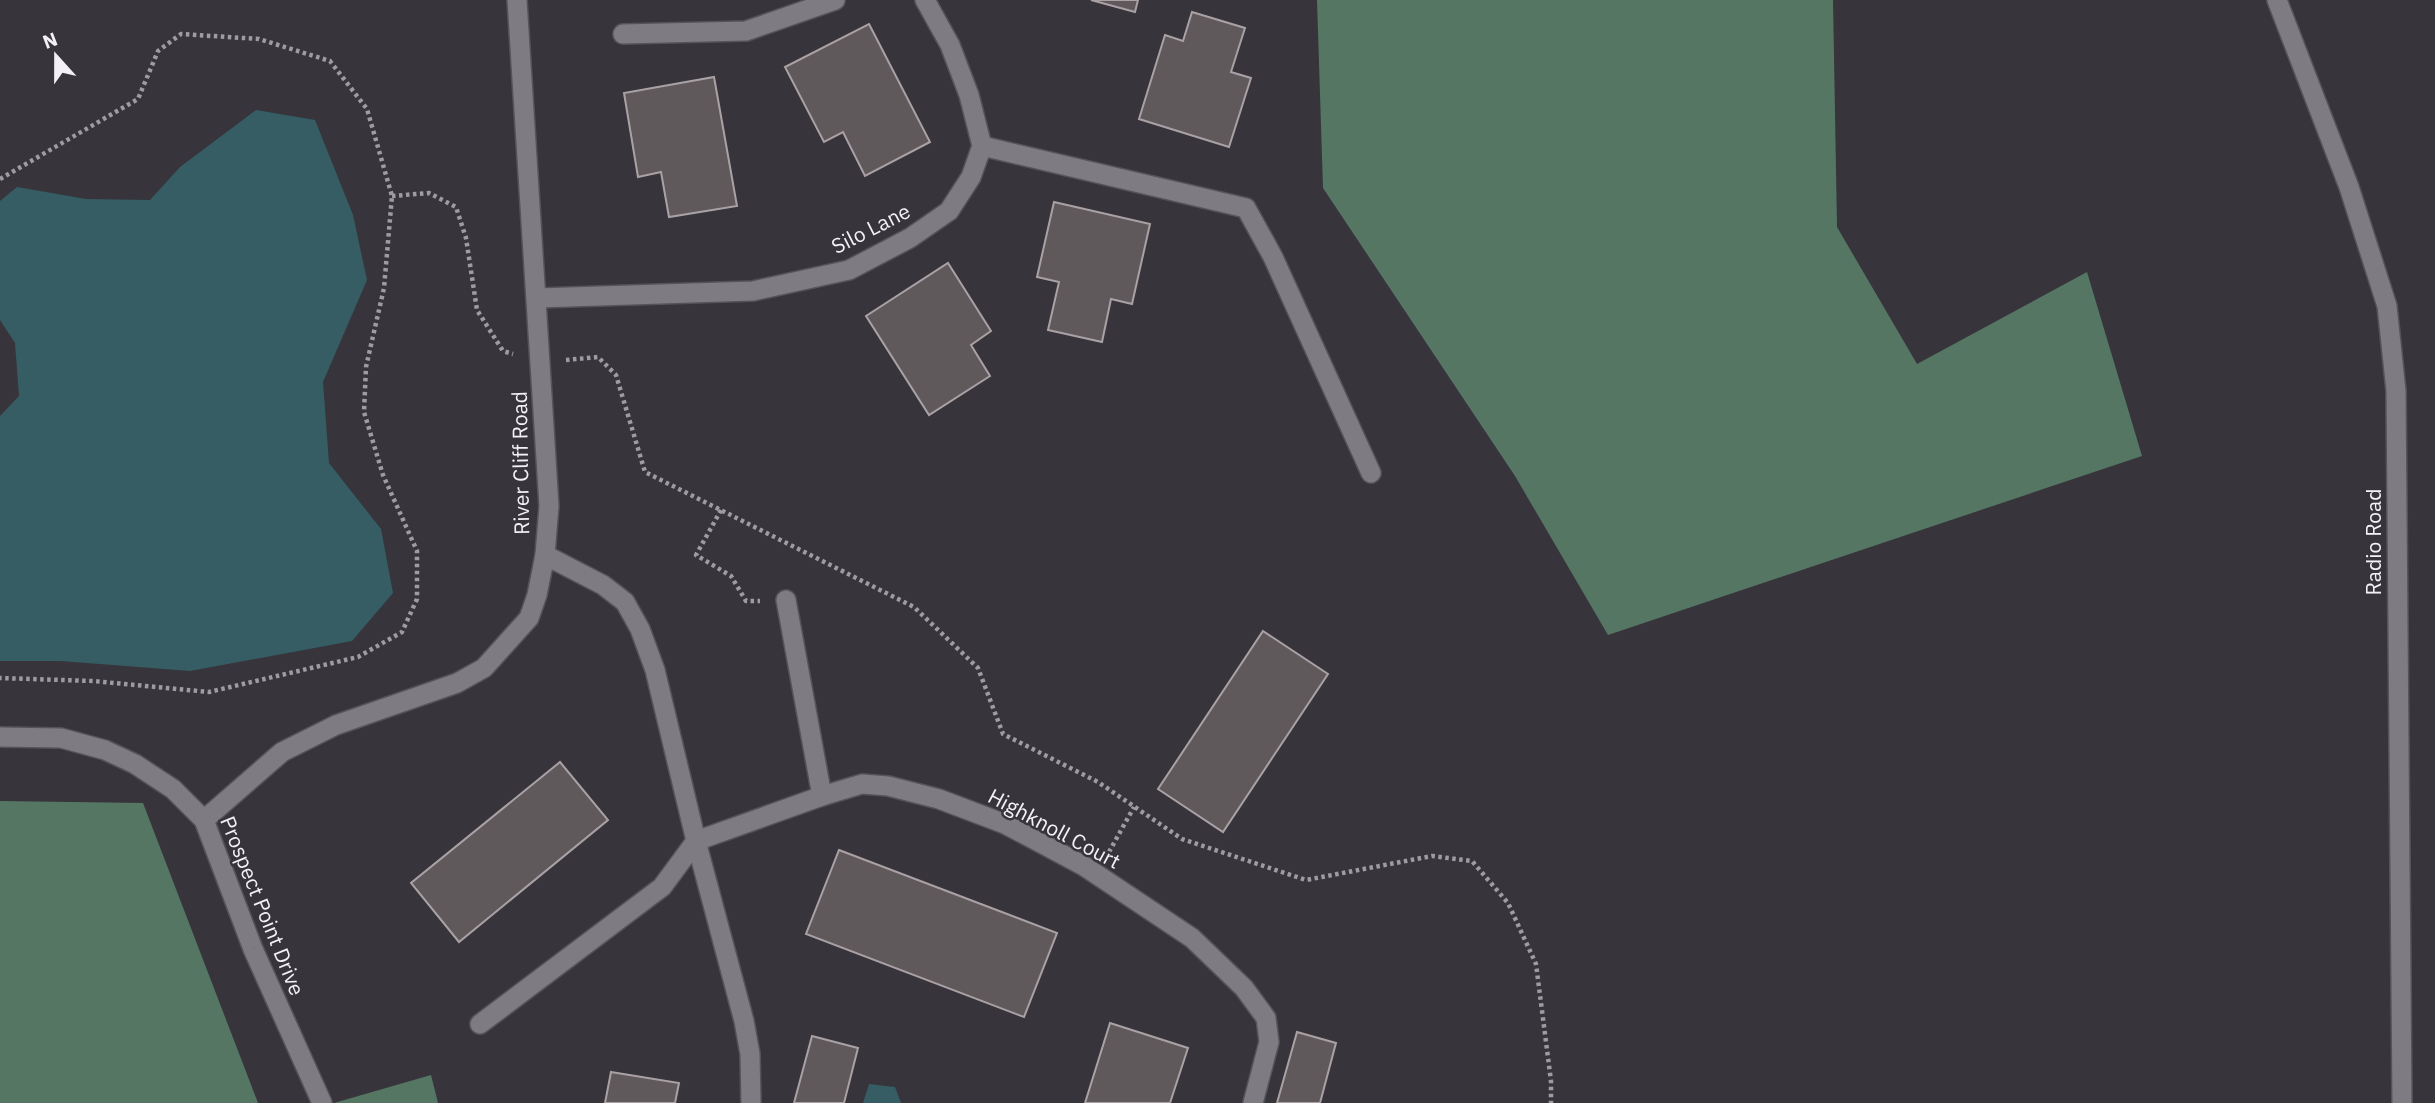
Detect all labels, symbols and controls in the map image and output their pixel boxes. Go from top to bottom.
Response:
north arrow [21,21,91,91]
text: N [39,26,61,54]
street label: Silo Lane [826,196,915,260]
street label: River Cliff Road [505,391,535,535]
street label: Radio Road [2359,489,2387,595]
street label: Highknoll Court [983,781,1126,875]
street label: Prospect Point Drive [214,812,312,999]

